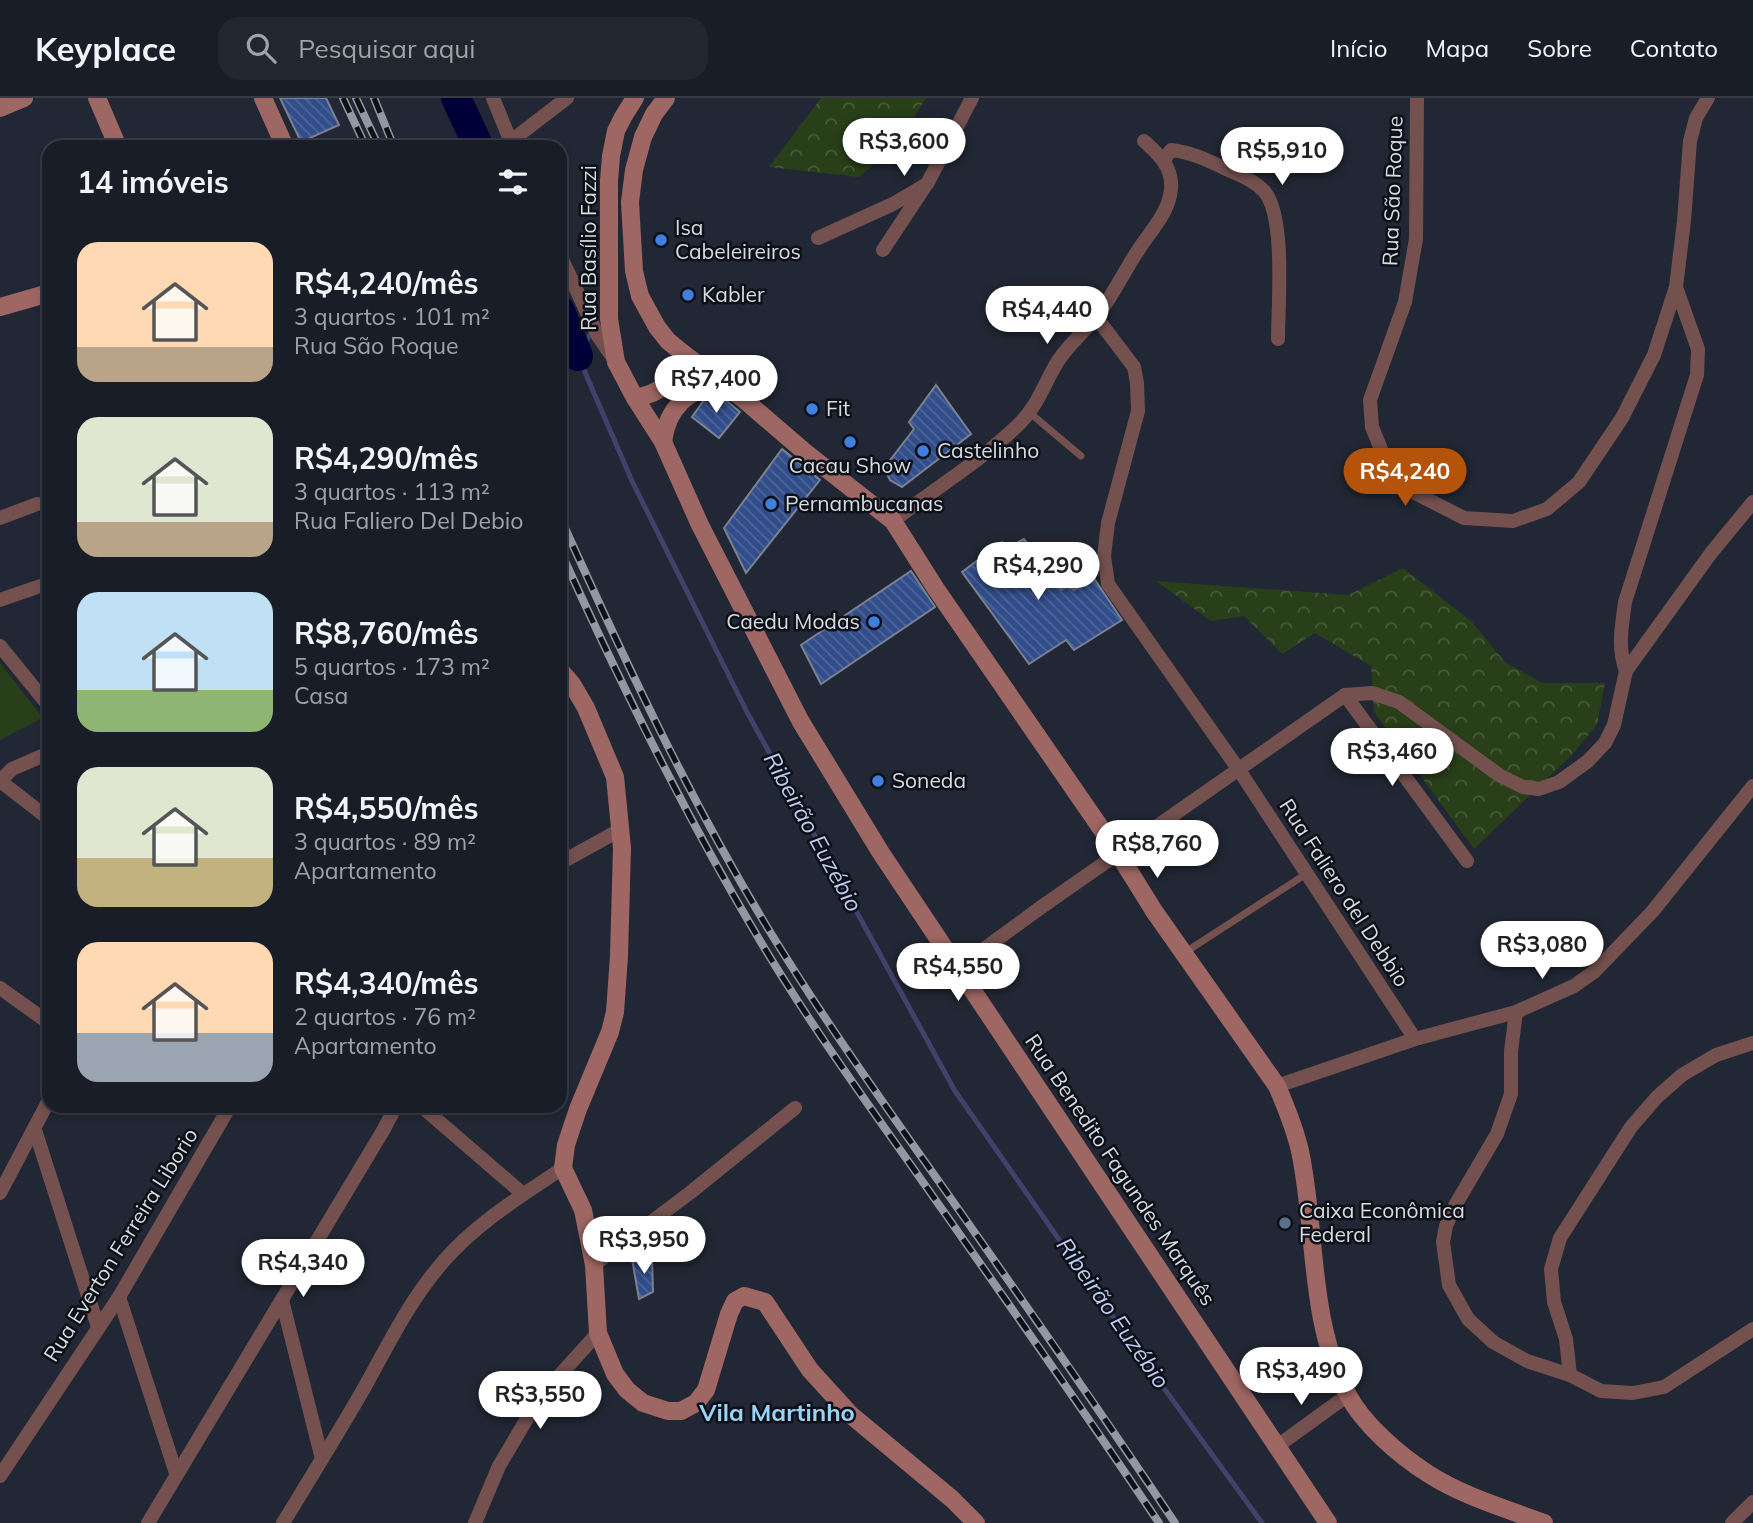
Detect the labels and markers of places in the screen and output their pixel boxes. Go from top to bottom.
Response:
pin: R$3,600 [839,118,969,178]
pin: R$5,910 [1217,127,1347,187]
place label: Isa Cabeleireiros [675,214,801,264]
marker: Isa Cabeleireiros [653,232,669,248]
place label: Kabler [702,281,765,307]
pin: R$4,440 [982,286,1112,346]
marker: Kabler [680,287,696,303]
pin: R$7,400 [651,356,781,415]
place label: Fit [826,395,850,421]
marker: Fit [804,401,820,417]
marker: Cacau Show [842,434,858,450]
place label: Castelinho [937,437,1039,463]
marker: Castelinho [915,443,931,459]
pin: R$4,240 [1340,448,1470,508]
place label: Cacau Show [789,452,911,478]
place label: Pernambucanas [785,490,944,516]
marker: Pernambucanas [763,496,779,512]
pin: R$4,290 [973,542,1103,602]
place label: Caedu Modas [726,608,860,634]
marker: Caedu Modas [866,614,882,630]
pin: R$3,460 [1327,728,1457,788]
place label: Soneda [892,767,966,793]
marker: Soneda [870,773,886,789]
pin: R$8,760 [1092,820,1222,880]
pin: R$3,080 [1477,922,1607,981]
pin: R$4,550 [893,944,1023,1003]
place label: Caixa Econômica Federal [1299,1197,1465,1247]
marker: Caixa Econômica Federal [1277,1215,1293,1231]
pin: R$3,950 [579,1216,709,1276]
pin: R$4,340 [238,1240,368,1299]
pin: R$3,490 [1236,1348,1366,1407]
pin: R$3,550 [475,1372,605,1431]

